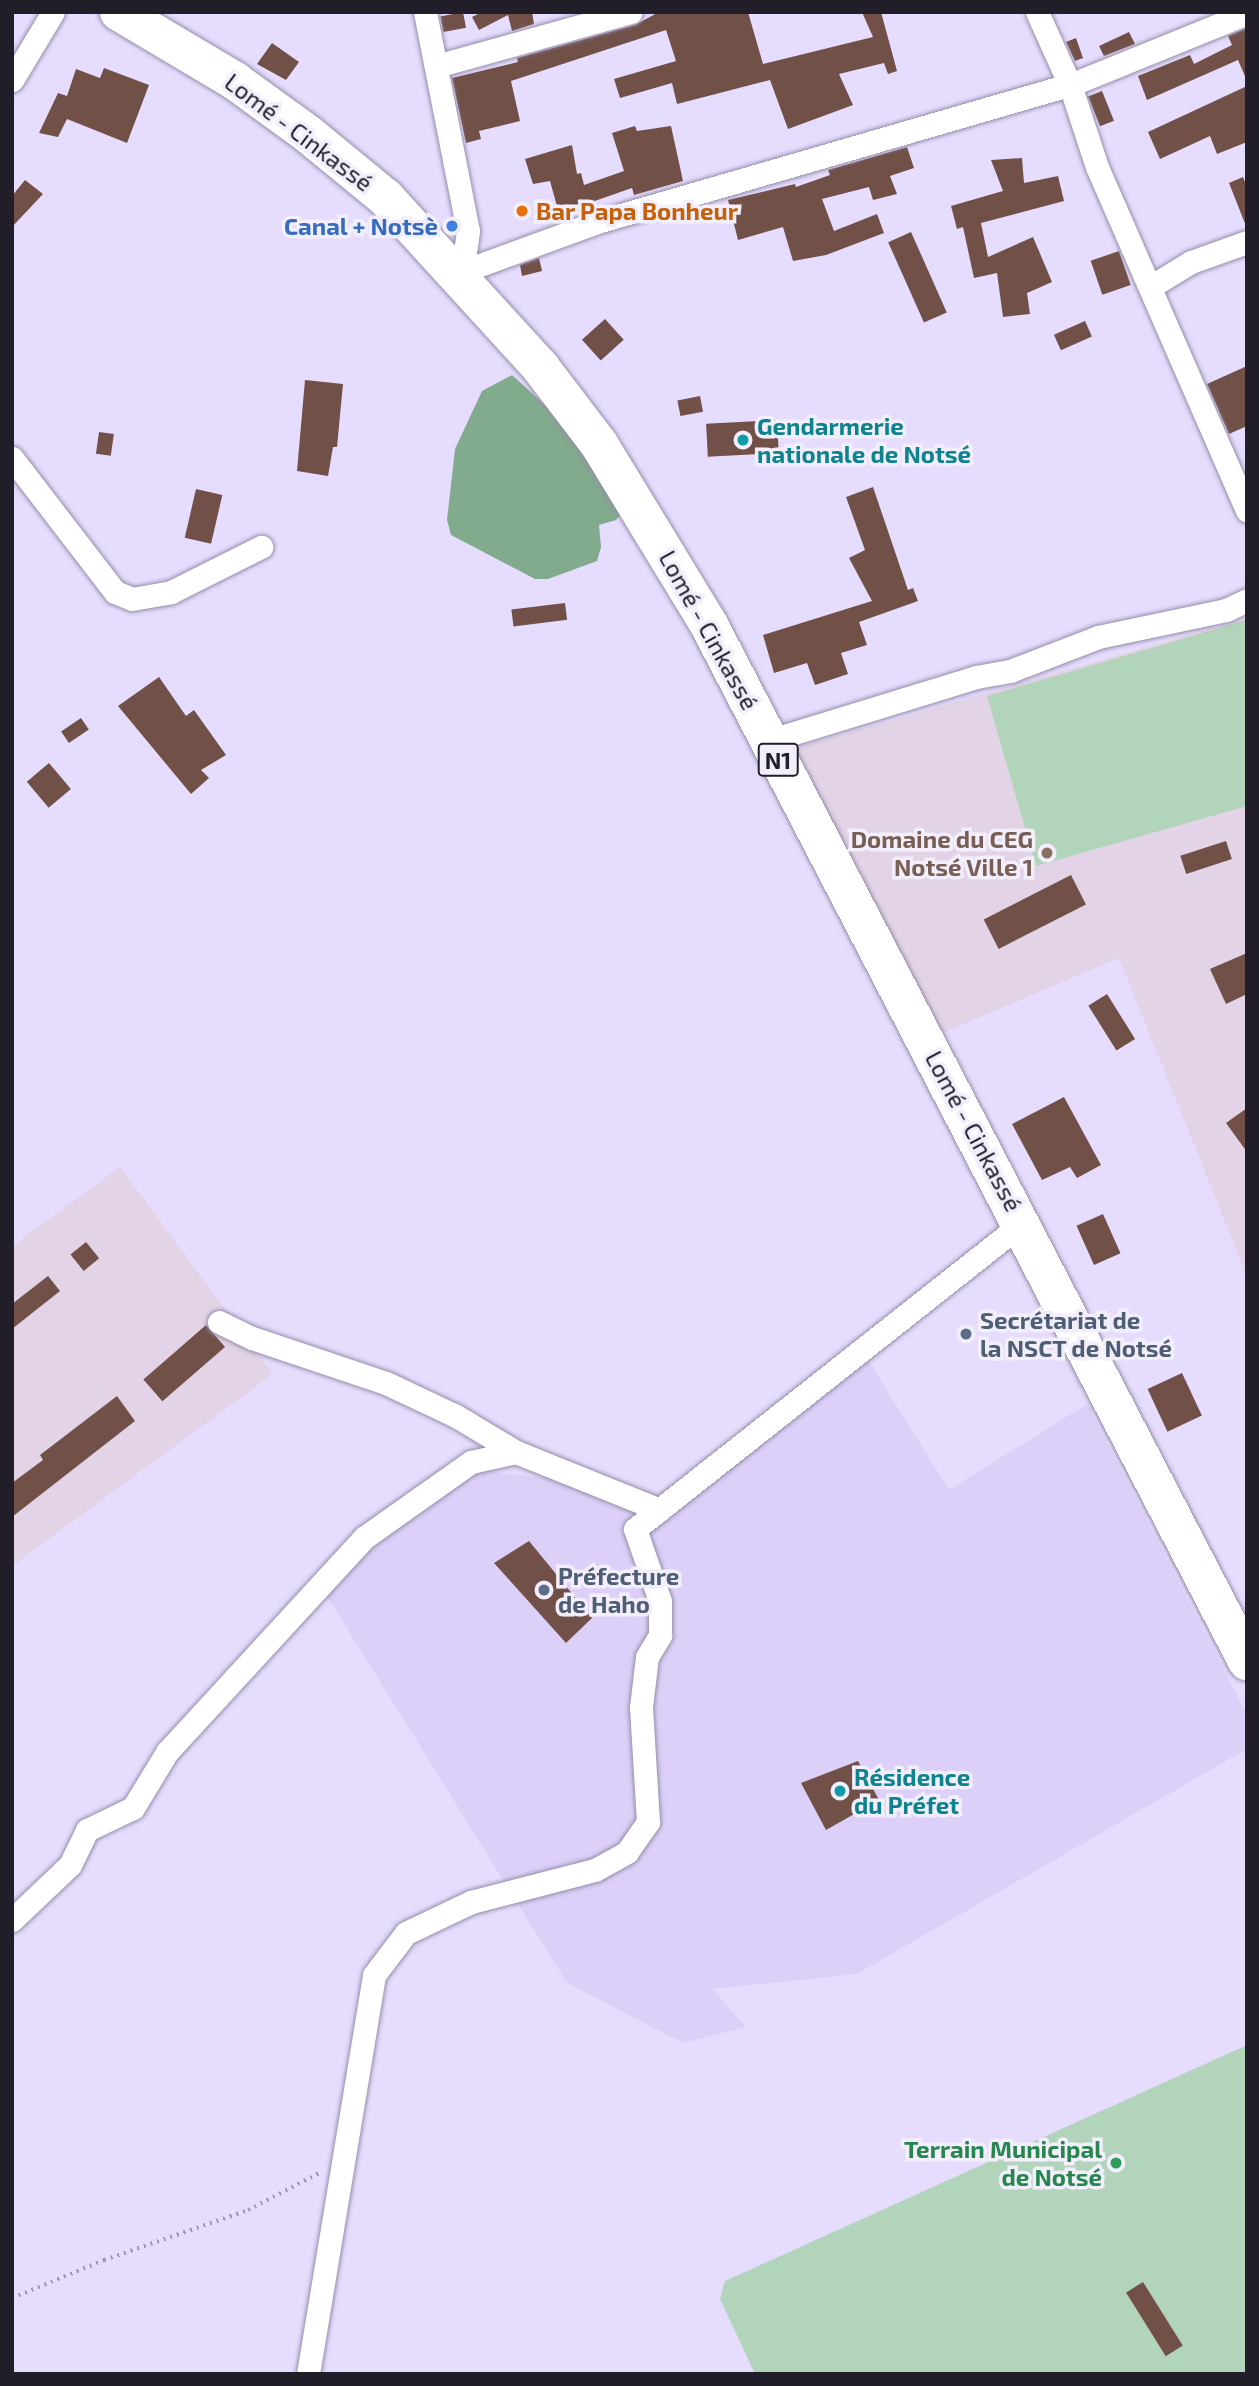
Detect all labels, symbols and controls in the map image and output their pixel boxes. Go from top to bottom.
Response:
street label: Lomé - Cinkassé [219,67,379,197]
place label: Bar Papa Bonheur [536,197,739,225]
marker: Bar Papa Bonheur [514,203,530,219]
place label: Canal + Notsè [283,212,438,240]
marker: Canal + Notsè [444,218,460,234]
place label: Gendarmerie nationale de Notsé [757,412,971,468]
marker: Gendarmerie nationale de Notsé [735,432,751,448]
street label: Lomé - Cinkassé [653,545,765,715]
road number: N1 [757,740,799,780]
place label: Domaine du CEG Notsé Ville 1 [851,825,1033,881]
marker: Domaine du CEG Notsé Ville 1 [1039,845,1055,861]
street label: Lomé - Cinkassé [920,1046,1028,1216]
place label: Secrétariat de la NSCT de Notsé [980,1306,1172,1362]
marker: Secrétariat de la NSCT de Notsé [958,1326,974,1342]
place label: Préfecture de Haho [558,1562,679,1618]
marker: Préfecture de Haho [536,1582,552,1598]
place label: Résidence du Préfet [854,1763,970,1819]
marker: Résidence du Préfet [832,1783,848,1799]
place label: Terrain Municipal de Notsé [904,2135,1102,2191]
marker: Terrain Municipal de Notsé [1108,2155,1124,2171]

